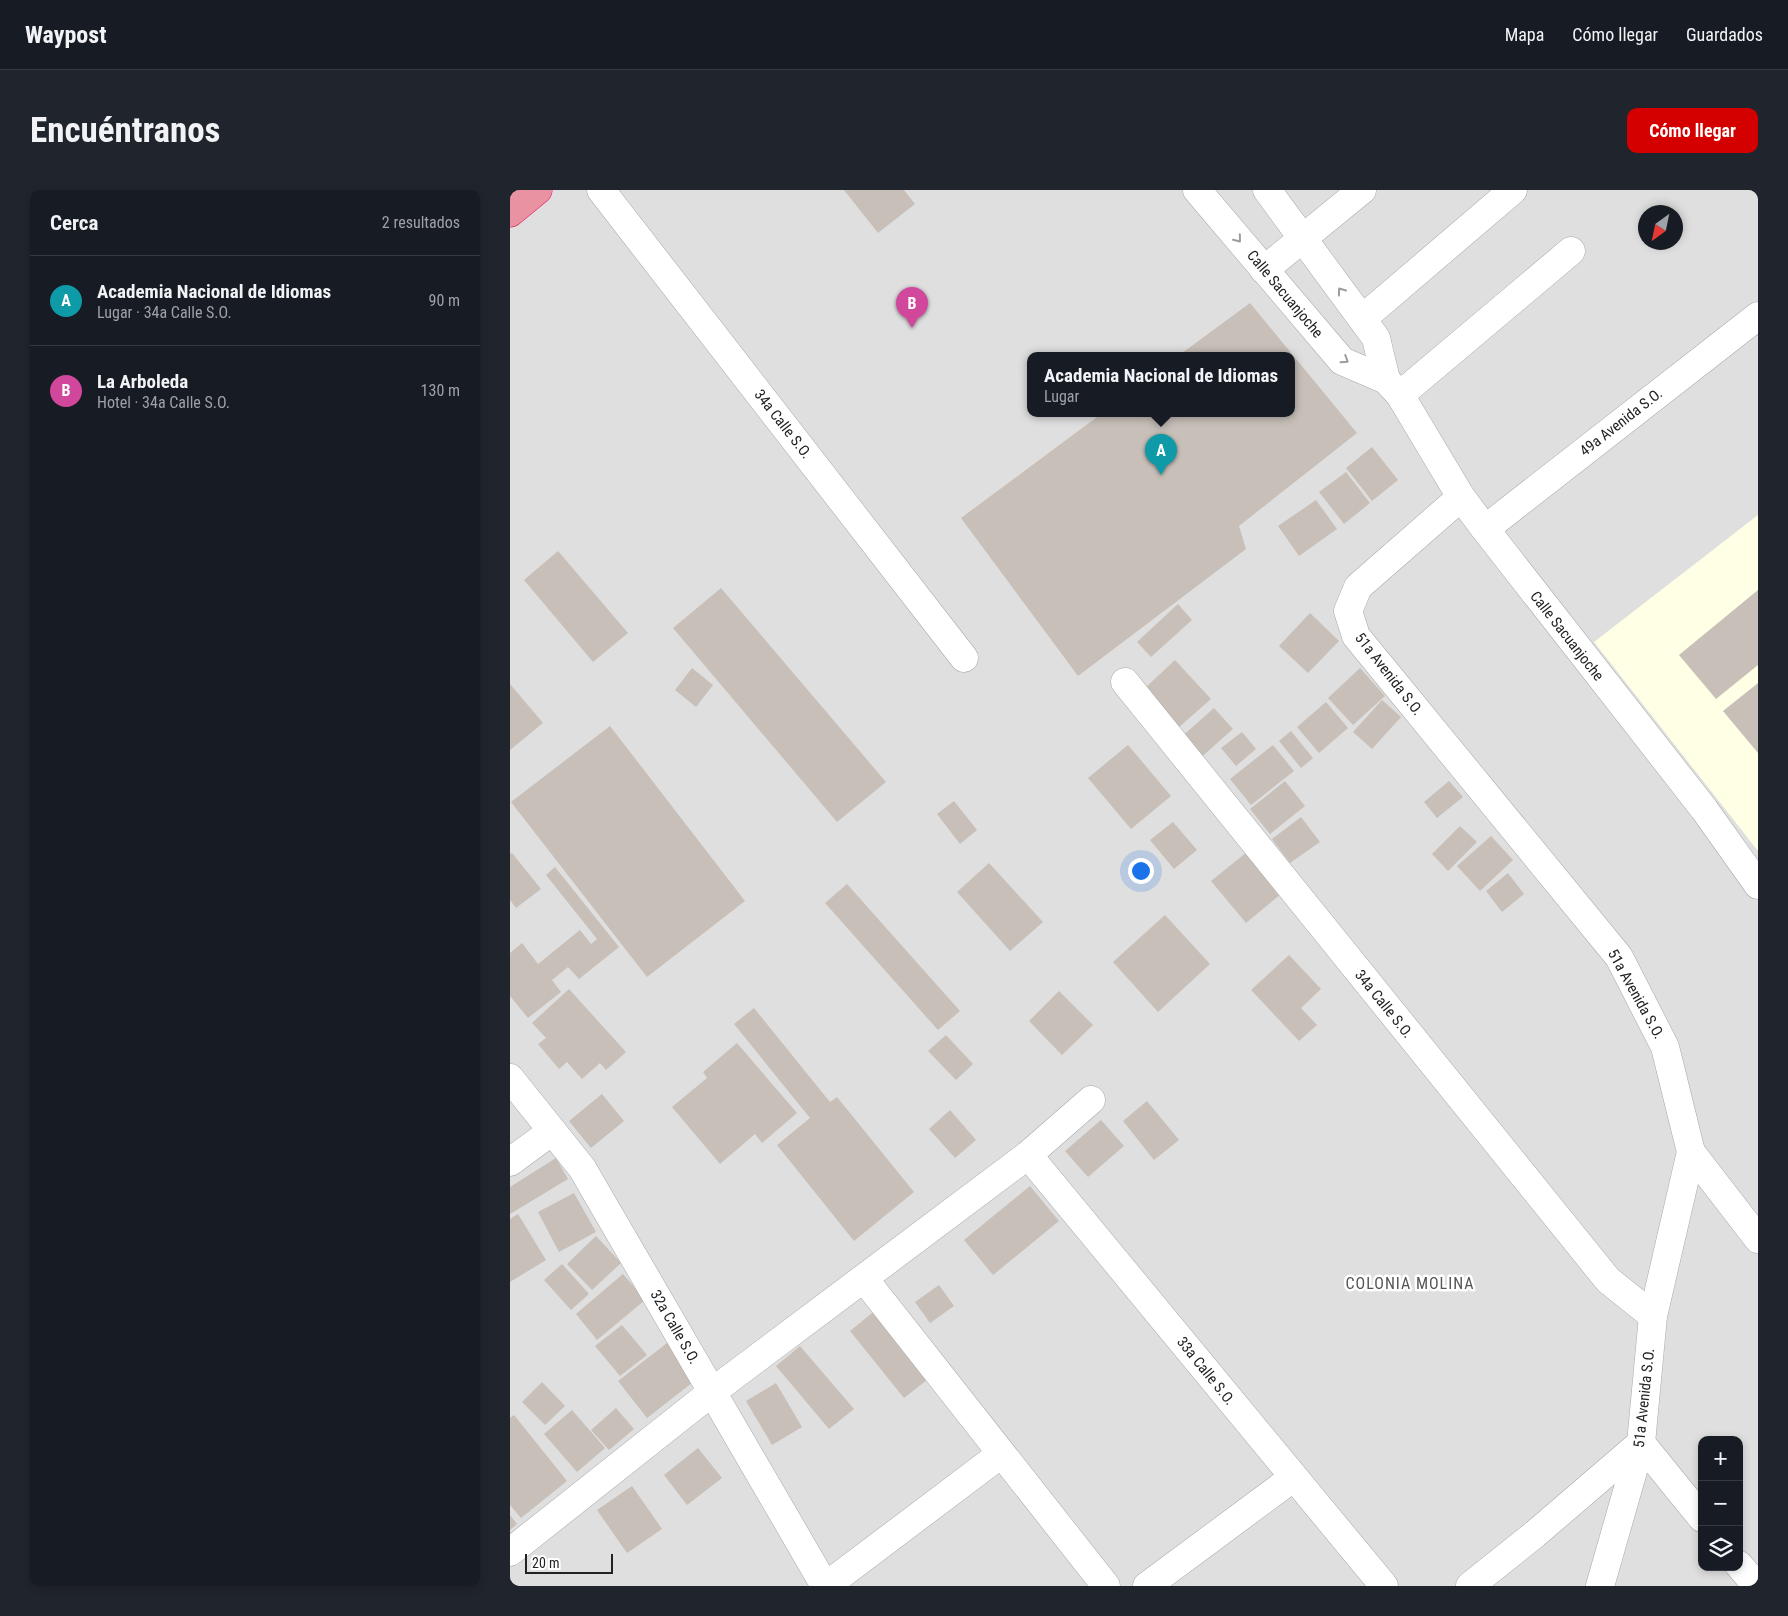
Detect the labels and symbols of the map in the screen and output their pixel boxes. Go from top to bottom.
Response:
north arrow [1638,205,1683,250]
one-way arrow [1233,233,1242,242]
street label: Calle Sacuanjoche [1243,247,1327,341]
pin: B [896,287,928,328]
one-way arrow [1338,287,1347,297]
one-way arrow [1340,354,1349,364]
street label: 49a Avenida S.O. [1576,384,1666,460]
street label: 34a Calle S.O. [751,386,815,462]
pin: A [1145,434,1177,475]
street label: Calle Sacuanjoche [1526,588,1608,684]
street label: 51a Avenida S.O. [1351,629,1427,719]
your location [1128,858,1154,884]
street label: 51a Avenida S.O. [1604,946,1668,1042]
street label: 34a Calle S.O. [1351,966,1417,1042]
district label: COLONIA MOLINA [1346,1274,1474,1293]
street label: 32a Calle S.O. [647,1287,703,1367]
street label: 33a Calle S.O. [1173,1333,1239,1409]
street label: 51a Avenida S.O. [1630,1347,1658,1449]
scale bar [525,1551,612,1574]

